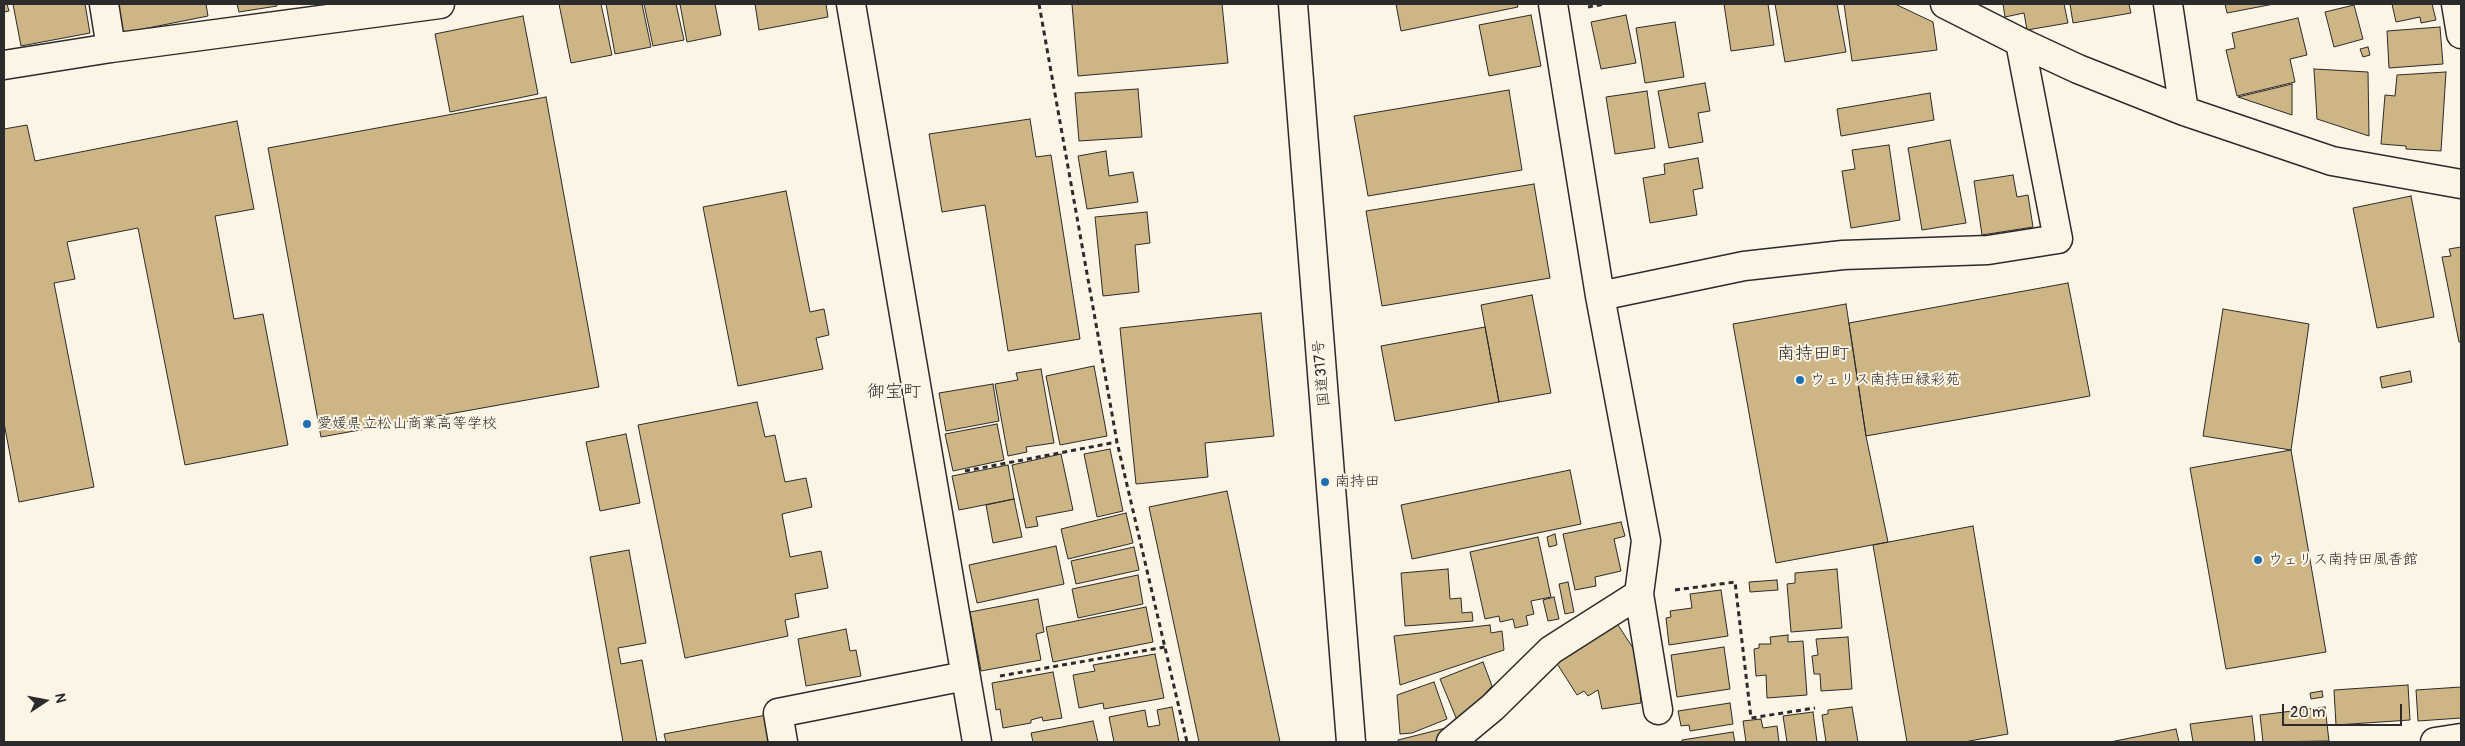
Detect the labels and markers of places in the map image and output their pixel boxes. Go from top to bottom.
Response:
place label: ウェリス南持田緑彩苑 [1810,371,1960,389]
marker: ウェリス南持田緑彩苑 [1794,374,1806,386]
place label: 愛媛県立松山商業高等学校 [317,415,497,433]
marker: 愛媛県立松山商業高等学校 [301,418,313,430]
place label: 南持田 [1335,473,1380,491]
marker: 南持田 [1319,476,1331,488]
place label: ウェリス南持田風香館 [2268,551,2418,569]
marker: ウェリス南持田風香館 [2252,554,2264,566]

